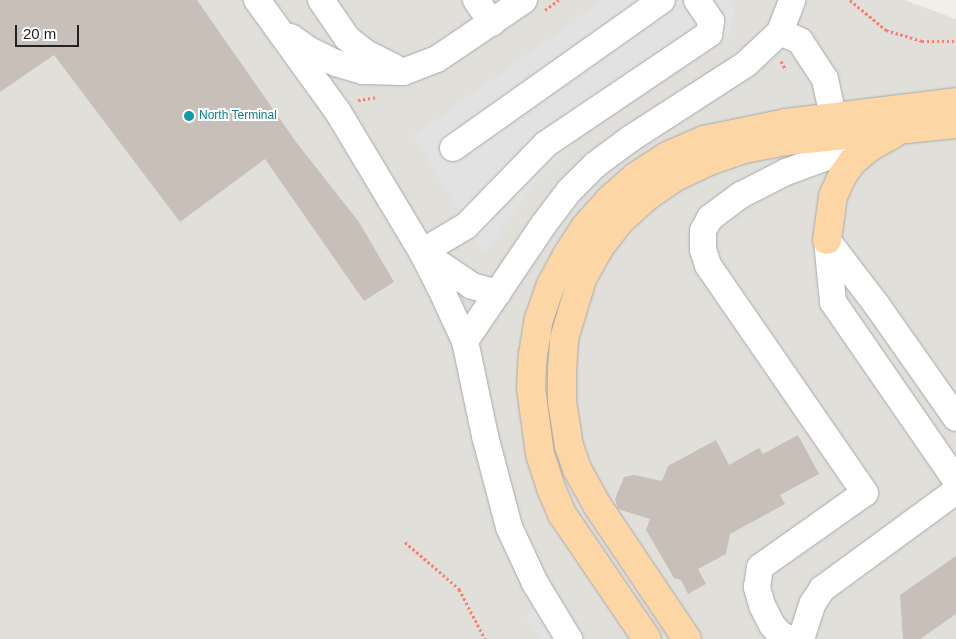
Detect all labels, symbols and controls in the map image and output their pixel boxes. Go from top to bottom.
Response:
scale bar [18,15,81,47]
text: 20 m [23,25,56,42]
place label: North Terminal [199,109,277,123]
marker: North Terminal [183,110,195,122]

